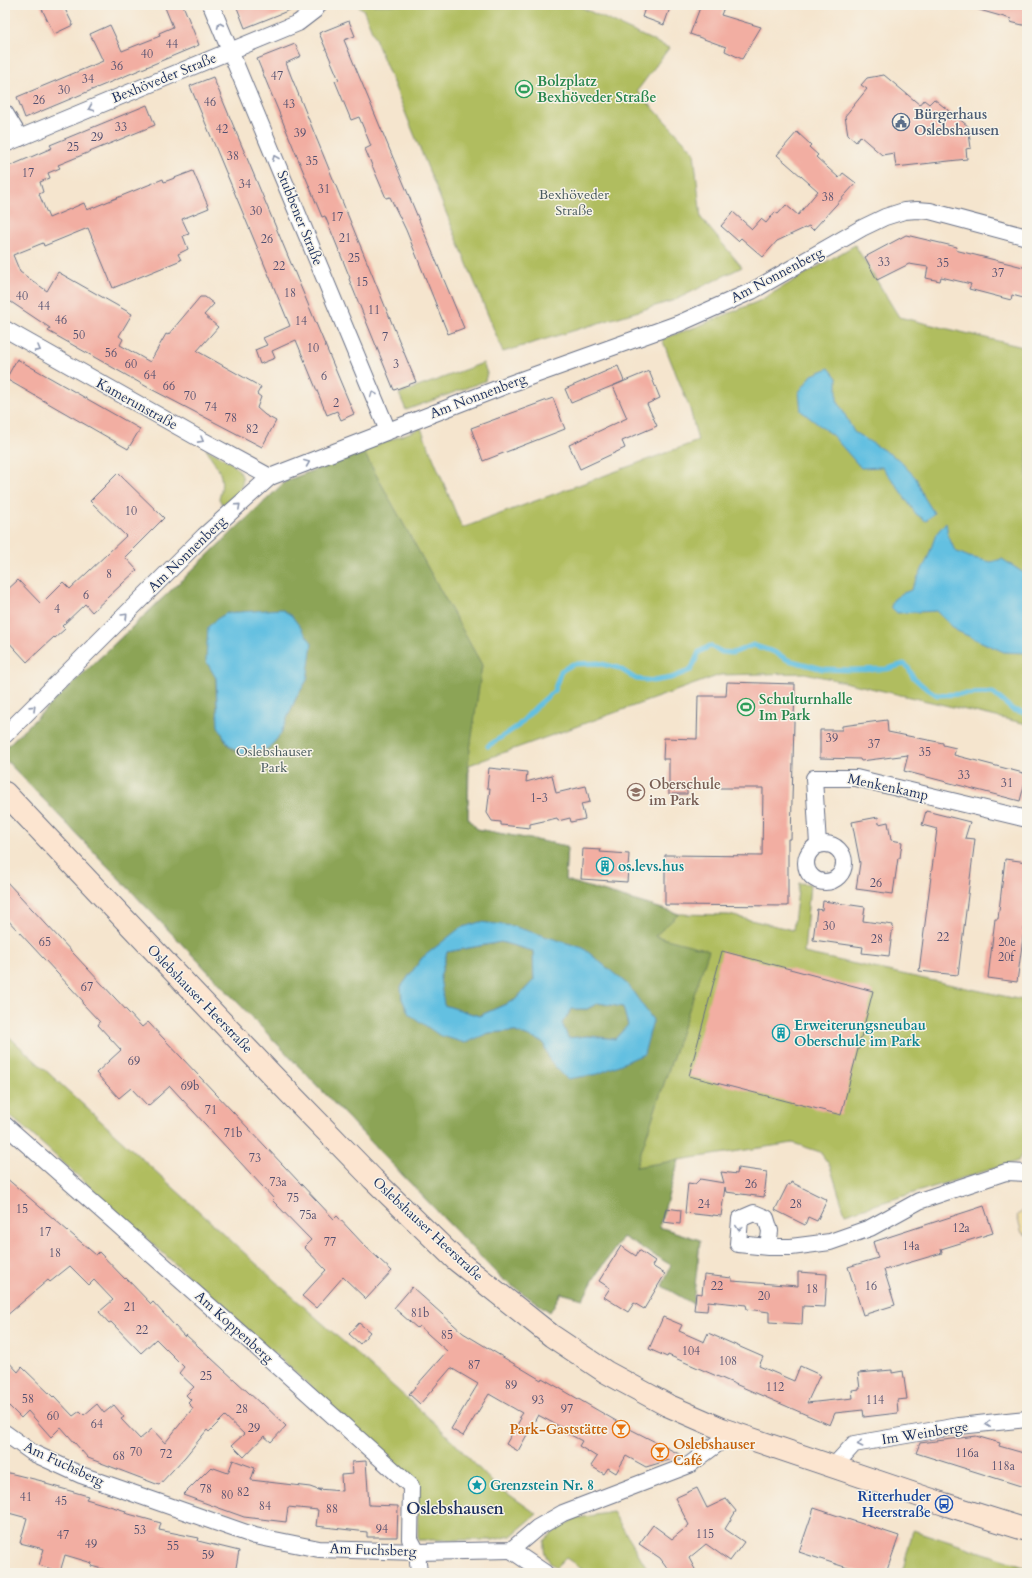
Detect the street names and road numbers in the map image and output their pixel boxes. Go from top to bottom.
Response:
street label: Bexhöveder Straße [109,48,219,108]
street label: Stubbener Straße [272,168,328,268]
street label: Am Nonnenberg [727,243,827,307]
street label: Am Nonnenberg [427,369,529,423]
street label: Kamerunstraße [93,374,181,434]
street label: Am Nonnenberg [144,512,230,596]
street label: Menkenkamp [846,769,930,805]
street label: Oslebshauser Heerstraße [143,940,257,1058]
street label: Oslebshauser Heerstraße [369,1173,487,1285]
street label: Am Koppenberg [191,1287,277,1367]
street label: Im Weinberge [880,1417,970,1449]
street label: Am Fuchsberg [21,1437,107,1491]
street label: Am Fuchsberg [329,1539,417,1561]

